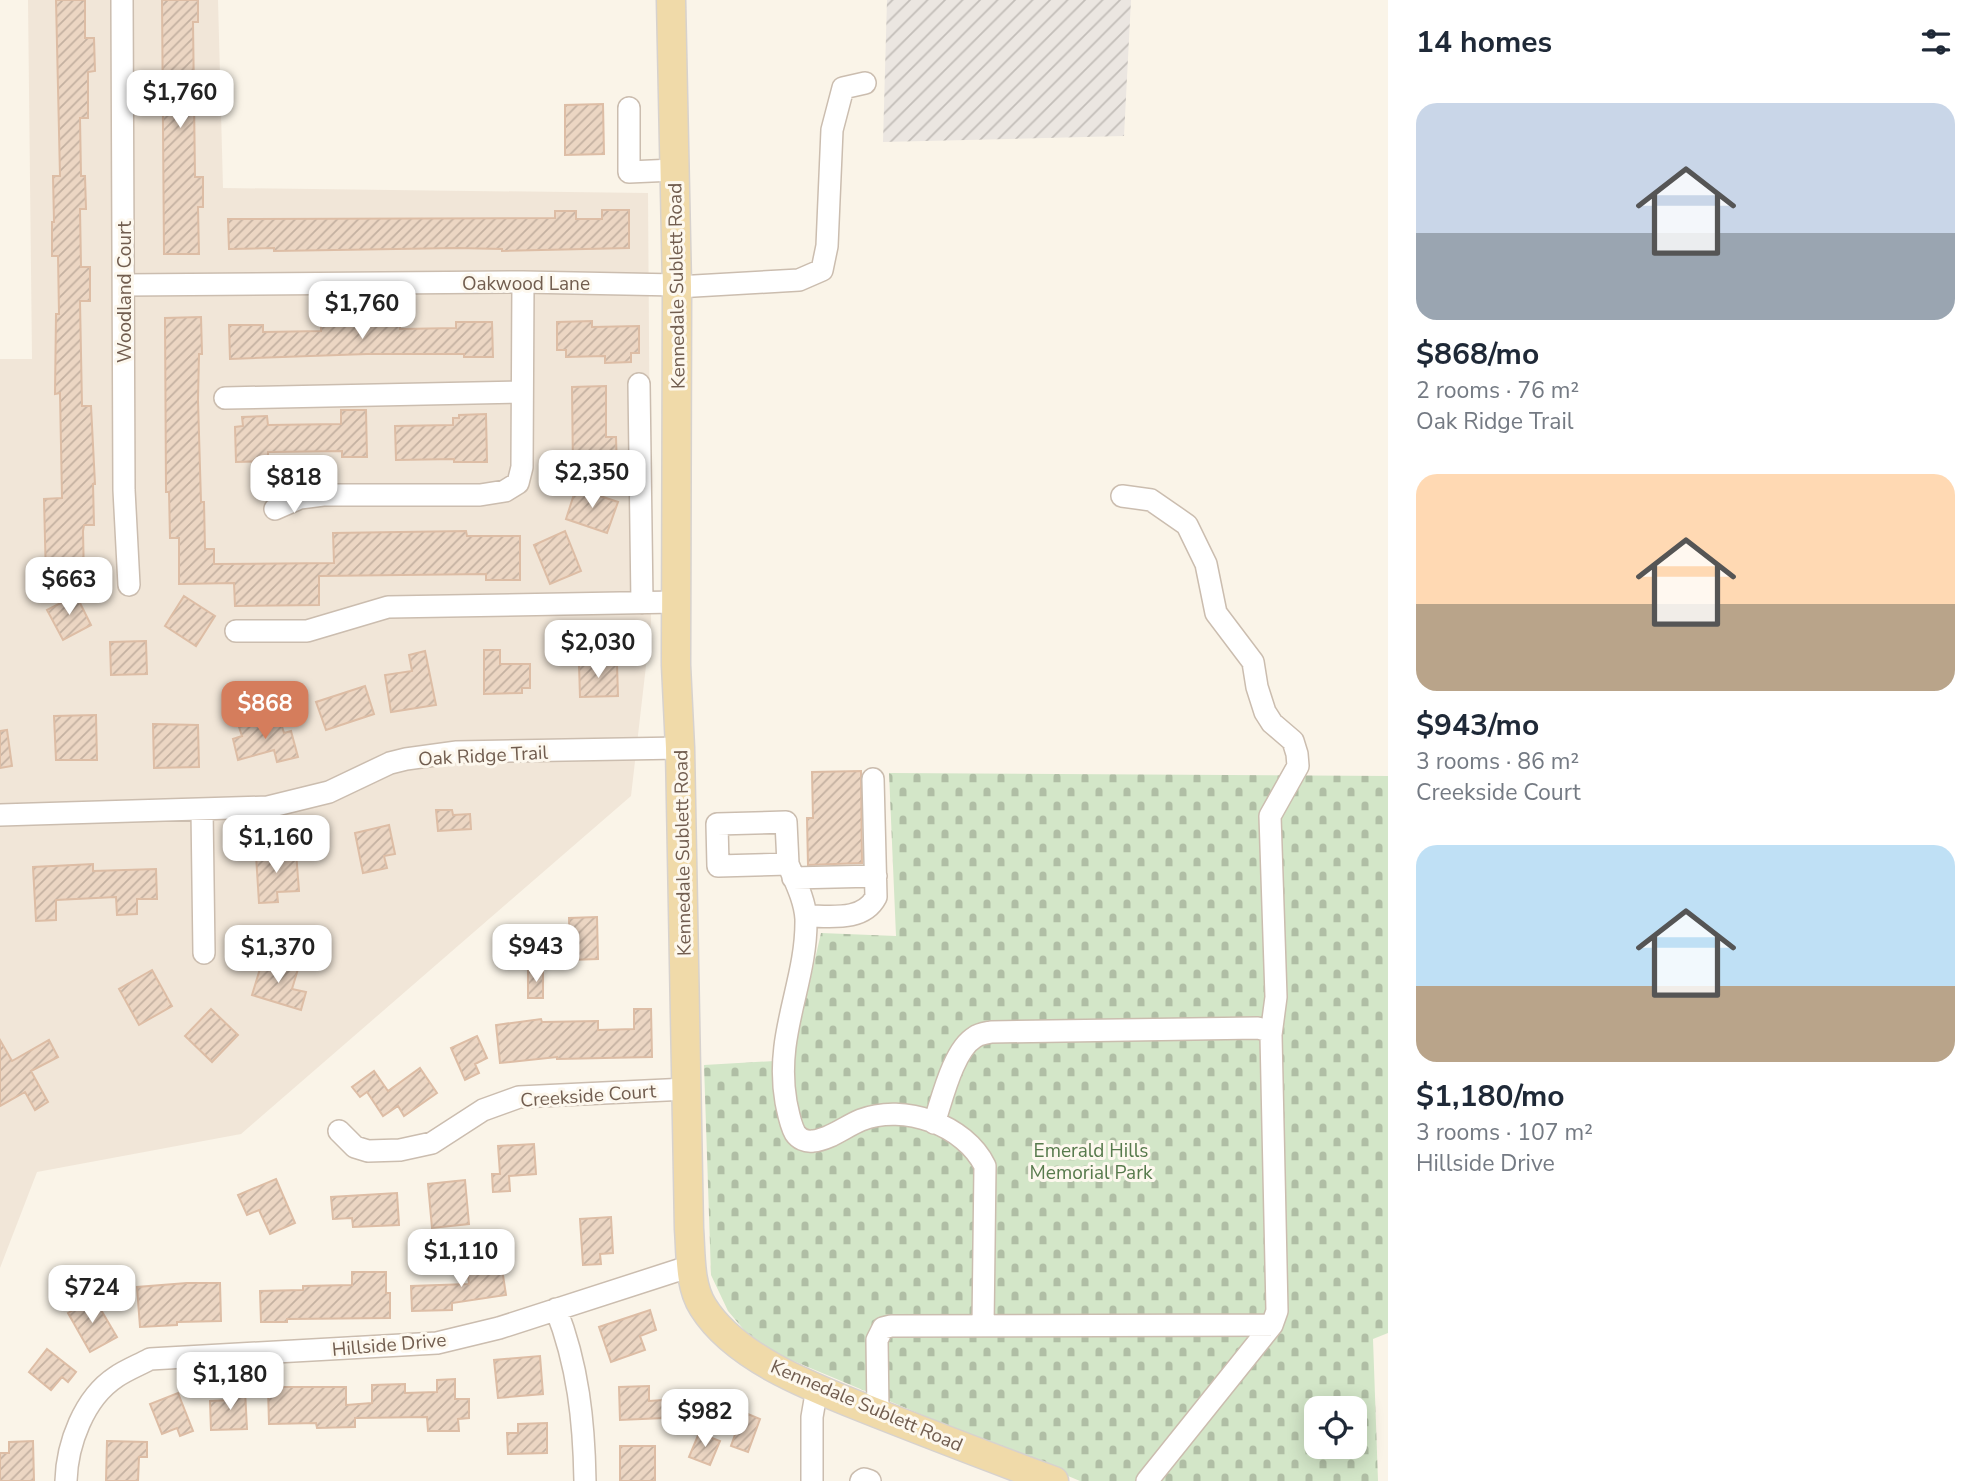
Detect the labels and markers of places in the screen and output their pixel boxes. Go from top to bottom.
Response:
pin: $1,760 [123,71,237,130]
pin: $1,760 [305,282,419,341]
pin: $2,350 [535,450,649,510]
pin: $818 [253,456,335,515]
pin: $663 [28,558,110,617]
pin: $2,030 [541,620,655,680]
pin: $868 [224,682,306,741]
pin: $1,160 [219,816,333,875]
pin: $943 [495,925,577,984]
pin: $1,370 [221,926,335,985]
pin: $1,110 [404,1230,518,1289]
pin: $724 [51,1266,133,1325]
pin: $1,180 [173,1352,287,1412]
pin: $982 [664,1390,746,1449]

